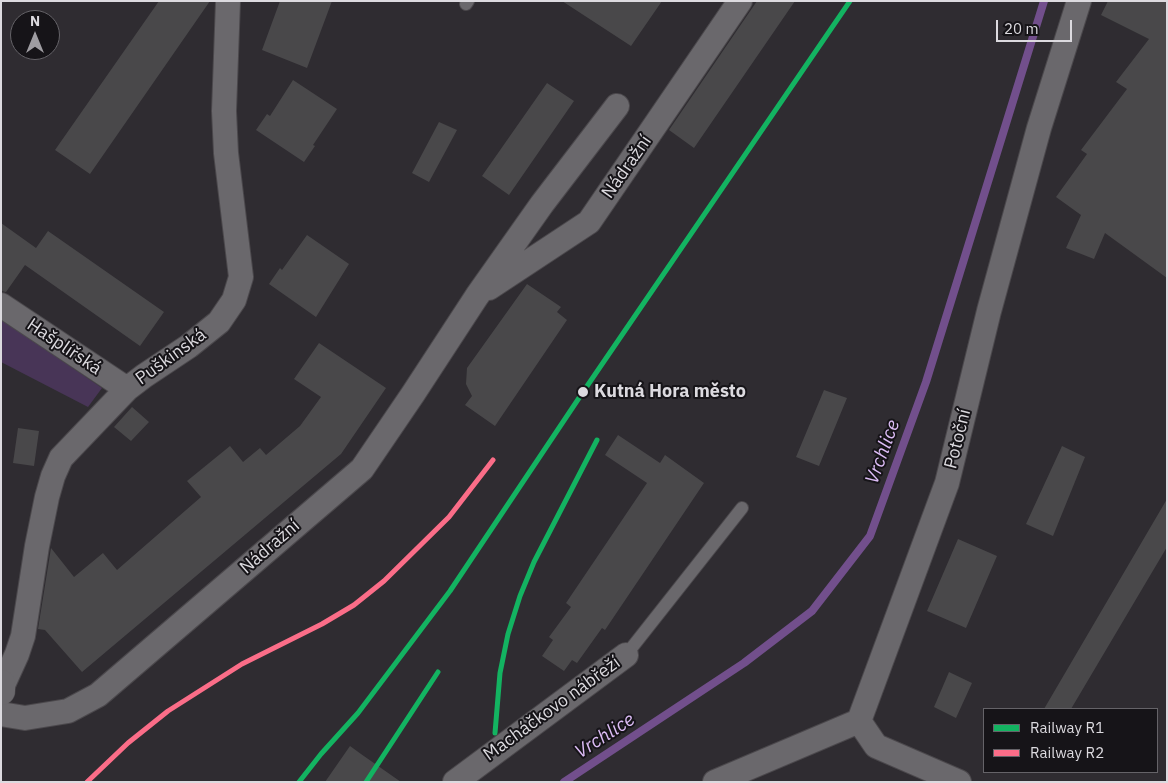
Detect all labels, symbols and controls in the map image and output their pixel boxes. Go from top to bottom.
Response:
north arrow [10,10,60,60]
scale bar [998,10,1074,42]
text: N [30,12,40,30]
text: 20 m [1004,19,1039,38]
street label: Nádražní [598,131,656,203]
street label: Hašplířská [23,314,105,380]
street label: Puškinská [132,324,210,390]
place label: Kutná Hora město [594,381,746,403]
marker: Kutná Hora město [576,385,590,399]
street label: Potoční [940,407,976,471]
water label: Vrchlice [861,417,905,487]
street label: Nádražní [236,515,304,579]
street label: Macháčkovo nábřeží [479,652,625,766]
water label: Vrchlice [571,708,639,764]
legend [983,708,1158,773]
text: Railway R1 [1030,718,1104,737]
text: Railway R2 [1030,743,1104,762]

